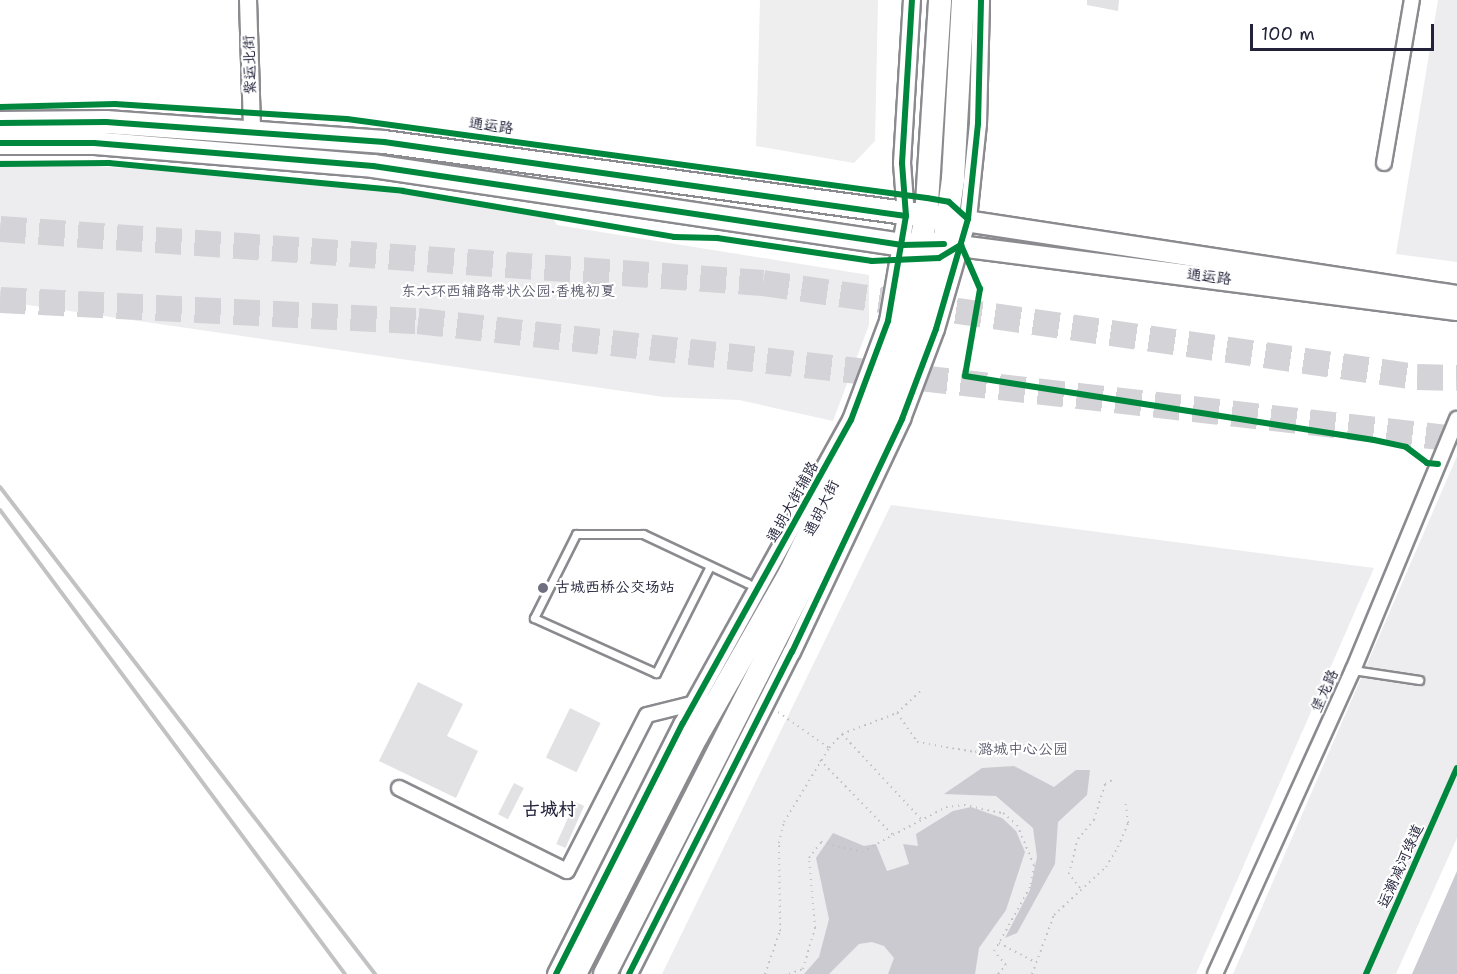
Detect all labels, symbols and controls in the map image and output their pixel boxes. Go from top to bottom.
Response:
scale bar [1253,12,1438,50]
text: 100 m [1261,22,1315,46]
street label: 紫运北街 [240,35,260,95]
street label: 通运路 [467,114,515,138]
street label: 通运路 [1186,265,1232,289]
park label: 东六环西辅路带状公园·香槐初夏 [401,283,615,301]
street label: 通胡大街辅路 [763,458,823,546]
street label: 通胡大街 [801,477,843,539]
place label: 古城西桥公交场站 [555,579,675,597]
marker: 古城西桥公交场站 [536,581,550,595]
street label: 堡龙路 [1308,667,1342,715]
park label: 潞城中心公园 [978,741,1068,759]
district label: 古城村 [522,798,576,820]
street label: 运潮减河绿道 [1374,821,1428,911]

